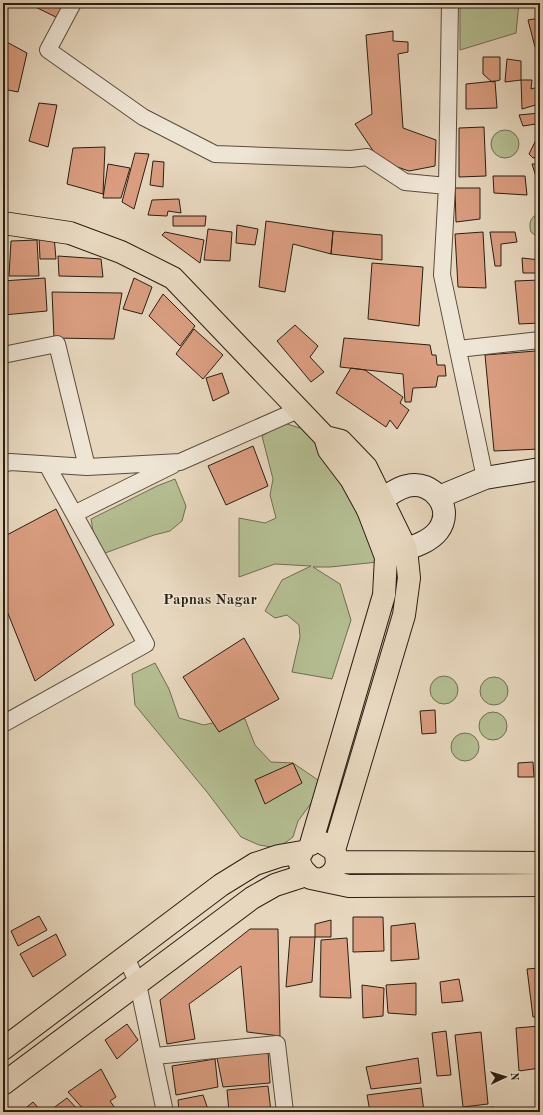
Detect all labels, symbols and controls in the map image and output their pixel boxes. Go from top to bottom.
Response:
district label: Papnas Nagar [163,593,257,608]
north arrow [485,1057,525,1097]
text: N [508,1072,519,1082]

